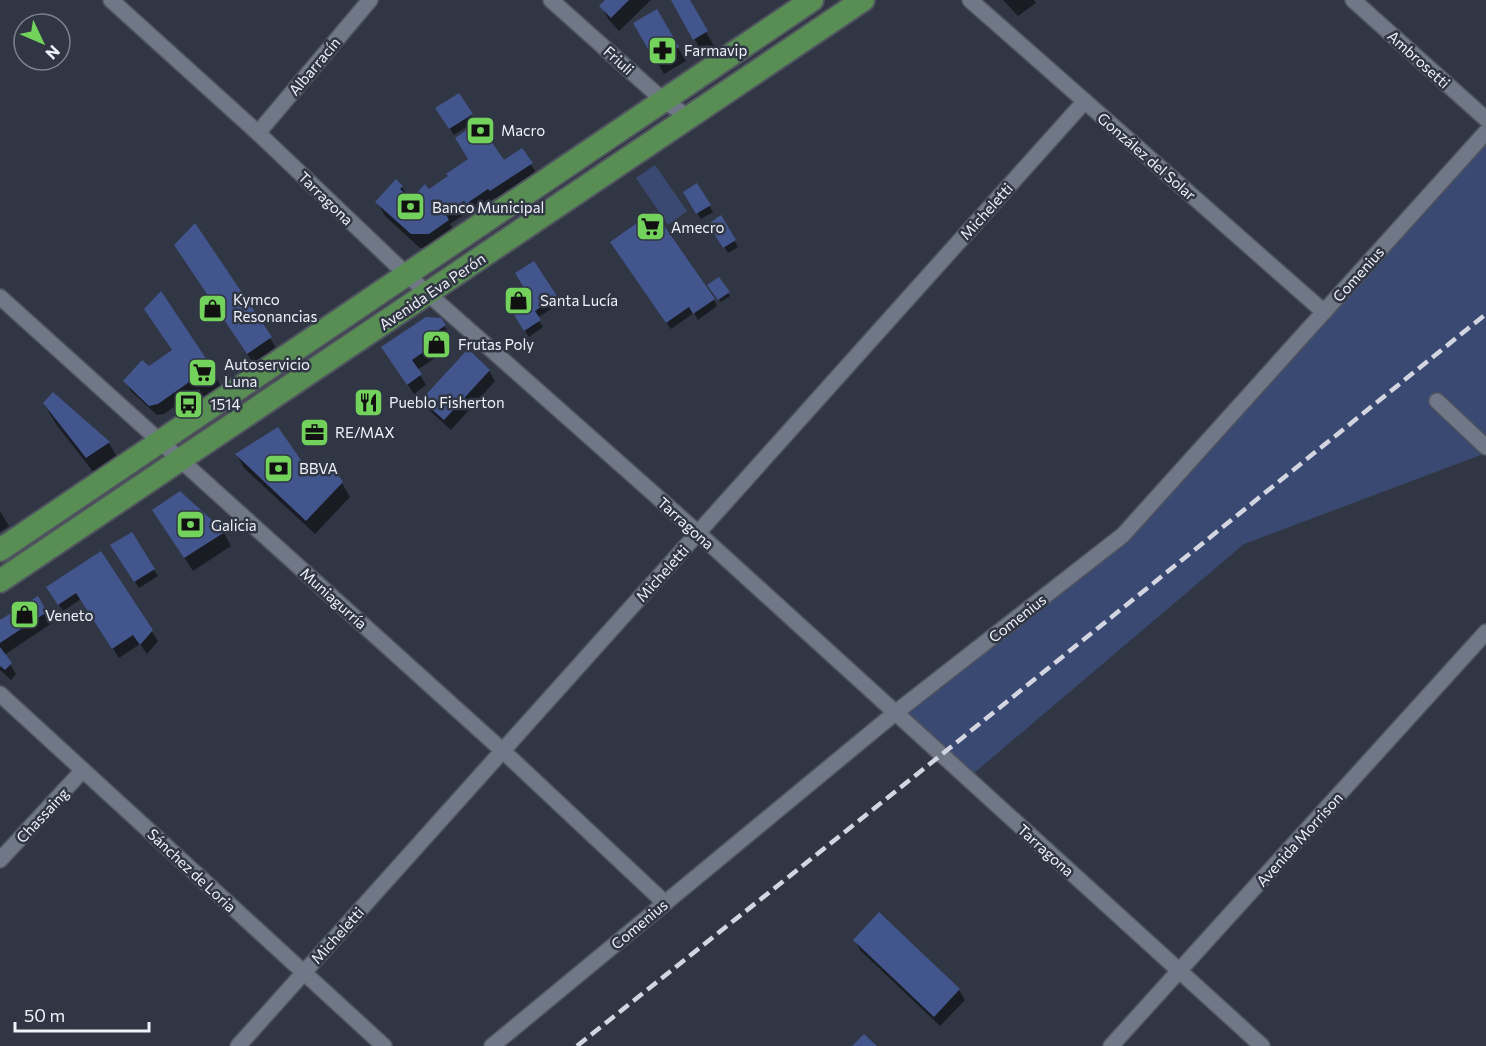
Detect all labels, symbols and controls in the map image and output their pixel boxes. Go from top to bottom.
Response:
north arrow [12,12,72,72]
street label: Ambrosetti [1384,26,1454,92]
street label: Albarracín [284,33,344,99]
pharmacy icon: Farmavip [647,34,679,66]
place label: Farmavip [684,41,747,59]
text: N [42,42,64,64]
street label: Friuli [600,42,638,78]
street label: González del Solar [1094,108,1200,204]
bank icon: Macro [464,114,496,146]
place label: Macro [501,121,545,139]
street label: Tarragona [295,167,357,229]
street label: Micheletti [956,179,1016,243]
bank icon: Banco Municipal [395,191,427,223]
place label: Banco Municipal [432,198,544,216]
supermarket icon: Amecro [634,211,666,243]
place label: Amecro [671,218,725,236]
street label: Comenius [1329,243,1388,305]
street label: Avenida Eva Perón [375,249,489,333]
shop icon: Santa Lucía [503,284,535,316]
place label: Kymco Resonancias [233,290,317,325]
place label: Santa Lucía [540,291,618,309]
shop icon: Kymco Resonancias [196,292,228,324]
shop icon: Frutas Poly [421,328,453,360]
place label: Frutas Poly [458,335,534,353]
place label: Autoservicio Luna [224,355,310,390]
supermarket icon: Autoservicio Luna [187,357,219,389]
restaurant icon: Pueblo Fisherton [352,386,384,418]
bus stop icon: 1514 [173,388,205,420]
place label: Pueblo Fisherton [389,393,505,411]
place label: 1514 [210,395,240,413]
office icon: RE/MAX [298,416,330,448]
place label: RE/MAX [335,423,395,441]
bank icon: BBVA [262,452,294,484]
place label: BBVA [299,459,338,477]
street label: Tarragona [654,493,718,553]
bank icon: Galicia [174,509,206,541]
place label: Galicia [211,516,257,534]
street label: Micheletti [632,541,692,605]
street label: Muniagurría [297,563,371,633]
street label: Comenius [985,590,1049,646]
shop icon: Veneto [8,599,40,631]
place label: Veneto [45,606,94,624]
street label: Chassaing [12,784,72,846]
street label: Avenida Morrison [1252,788,1346,890]
street label: Tarragona [1014,820,1078,880]
street label: Sánchez de Loria [144,825,240,915]
street label: Comenius [607,895,671,953]
street label: Micheletti [307,903,367,967]
scale bar [15,995,148,1033]
text: 50 m [24,1004,65,1026]

